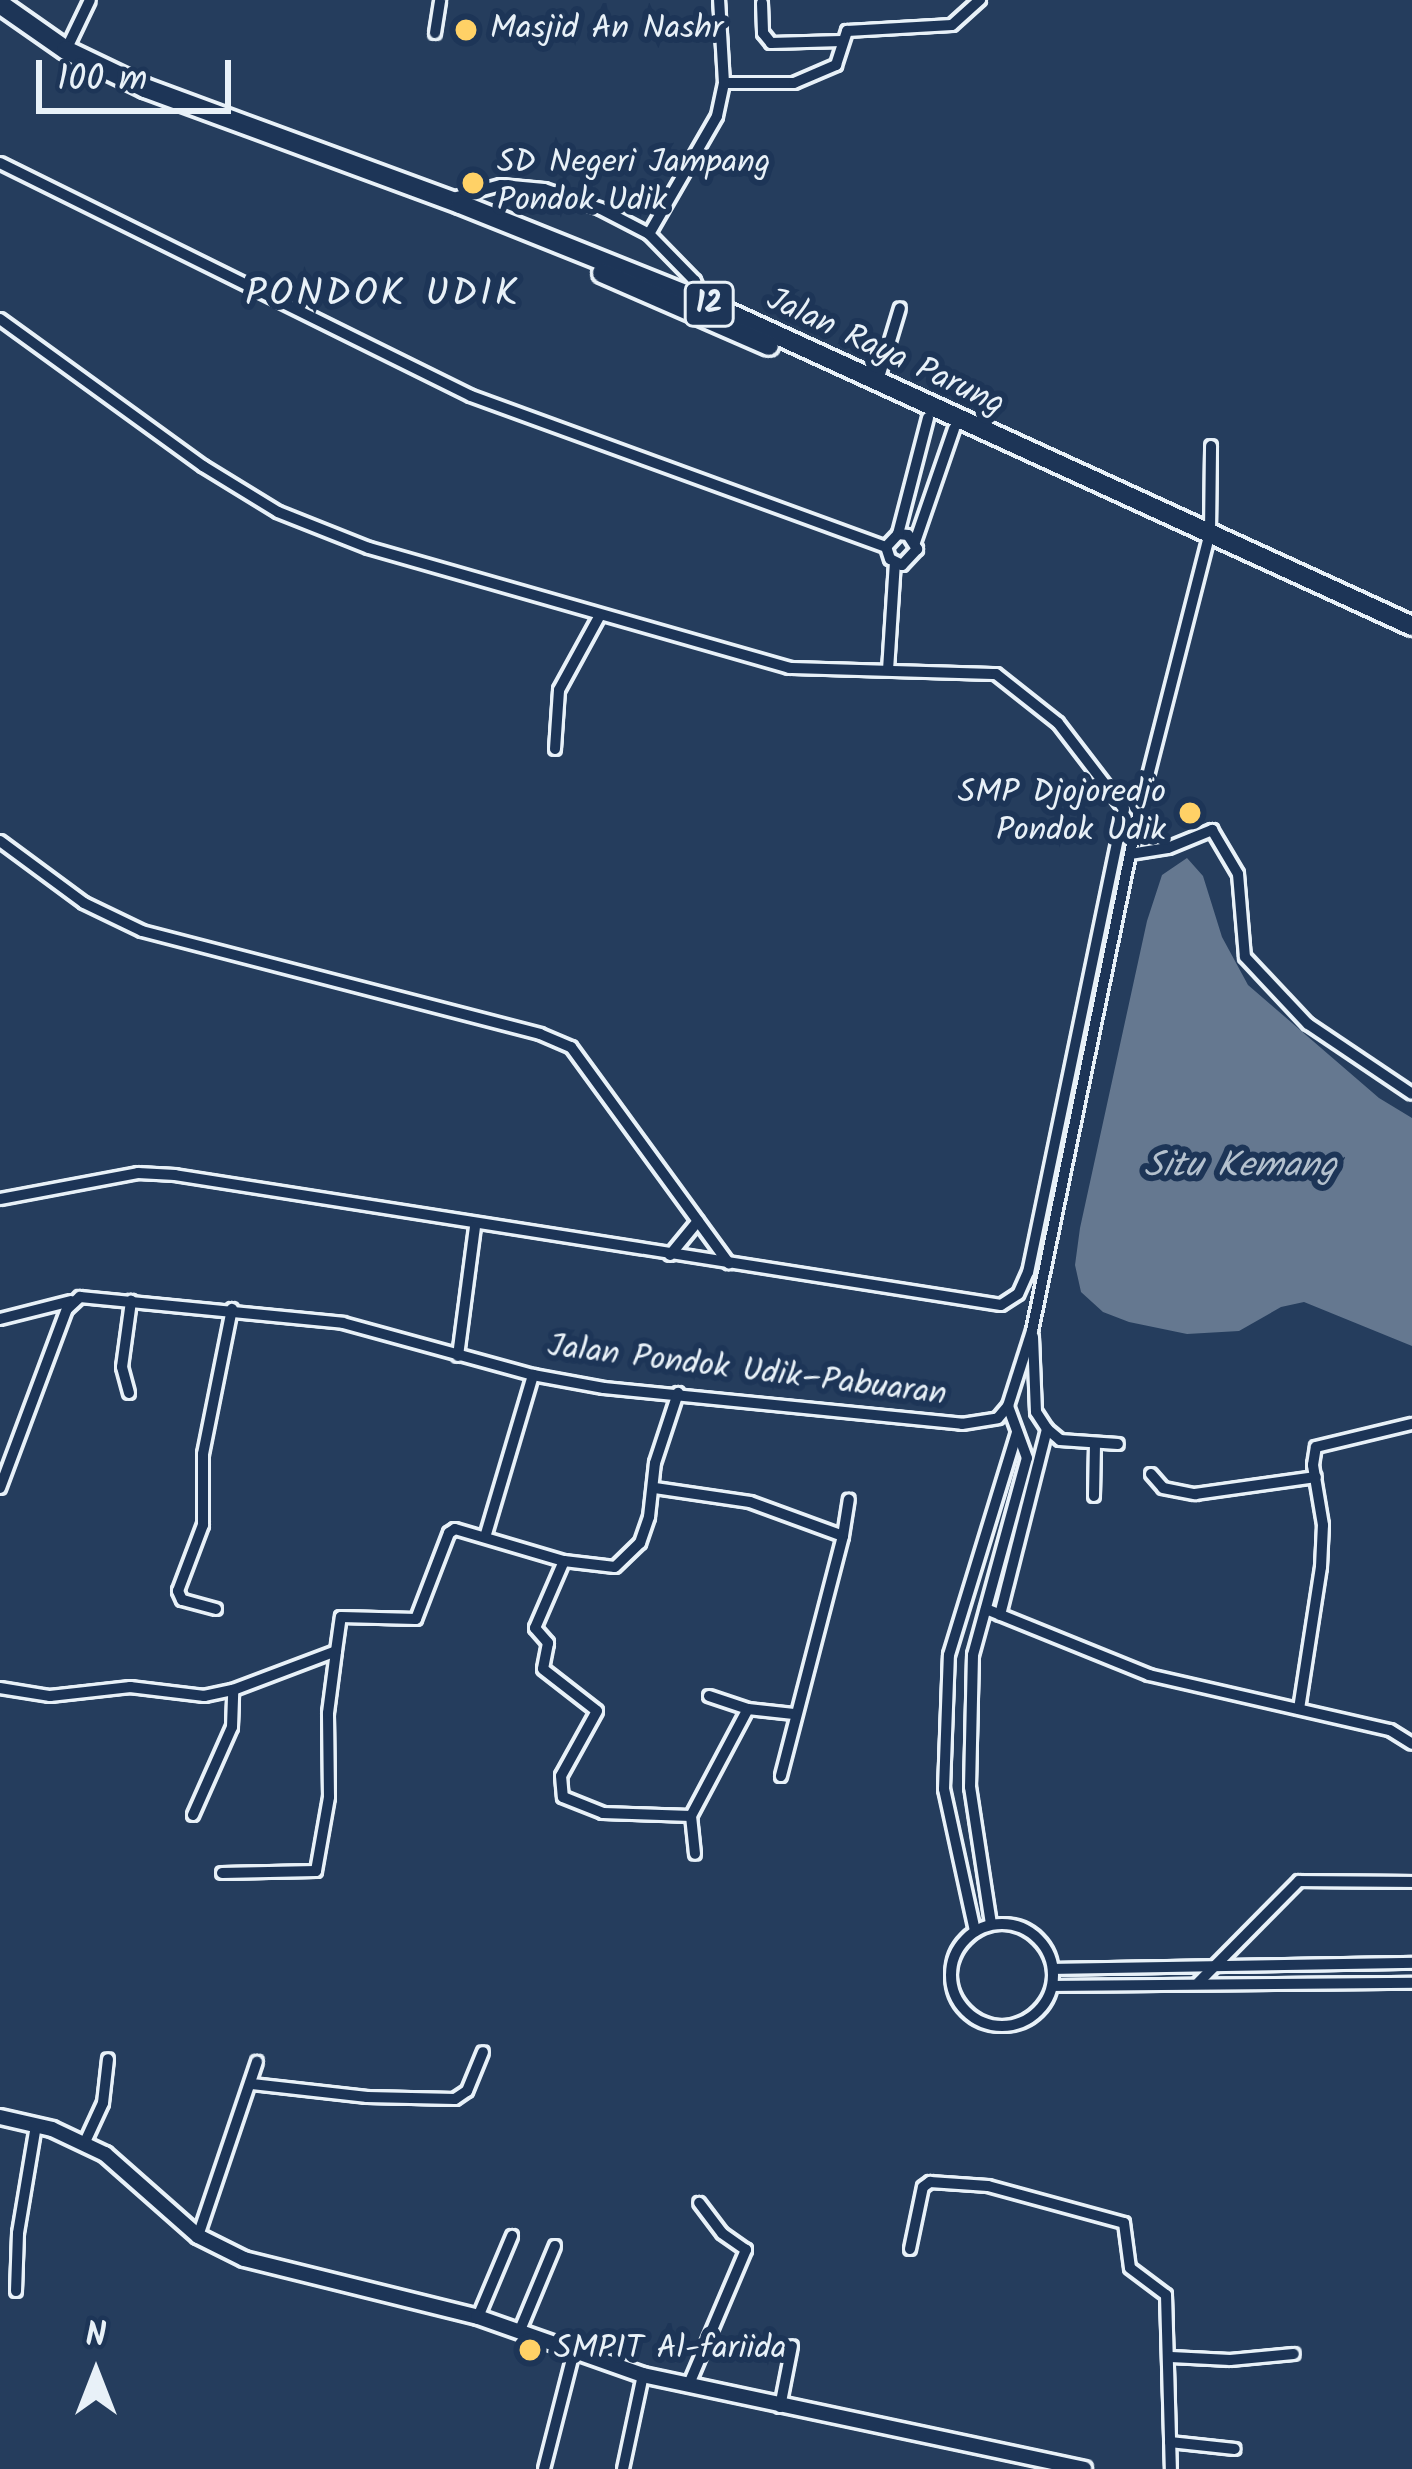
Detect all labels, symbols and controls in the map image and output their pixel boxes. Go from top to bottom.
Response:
place label: Masjid An Nashr [490,10,723,50]
marker: Masjid An Nashr [453,17,479,43]
scale bar [42,36,237,110]
text: 100 m [57,52,147,109]
place label: SD Negeri Jampang Pondok Udik [497,144,770,222]
marker: SD Negeri Jampang Pondok Udik [460,170,486,196]
district label: PONDOK UDIK [245,272,521,318]
road number: 12 [682,280,736,328]
street label: Jalan Raya Parung [760,281,1010,425]
place label: SMP Djojoredjo Pondok Udik [958,774,1166,852]
marker: SMP Djojoredjo Pondok Udik [1177,800,1203,826]
water label: Situ Kemang [1144,1145,1336,1189]
street label: Jalan Pondok Udik–Pabuaran [545,1328,949,1416]
text: N [86,2310,106,2363]
north arrow [36,2313,156,2433]
place label: SMPIT Al-fariida [554,2330,786,2370]
marker: SMPIT Al-fariida [517,2337,543,2363]

